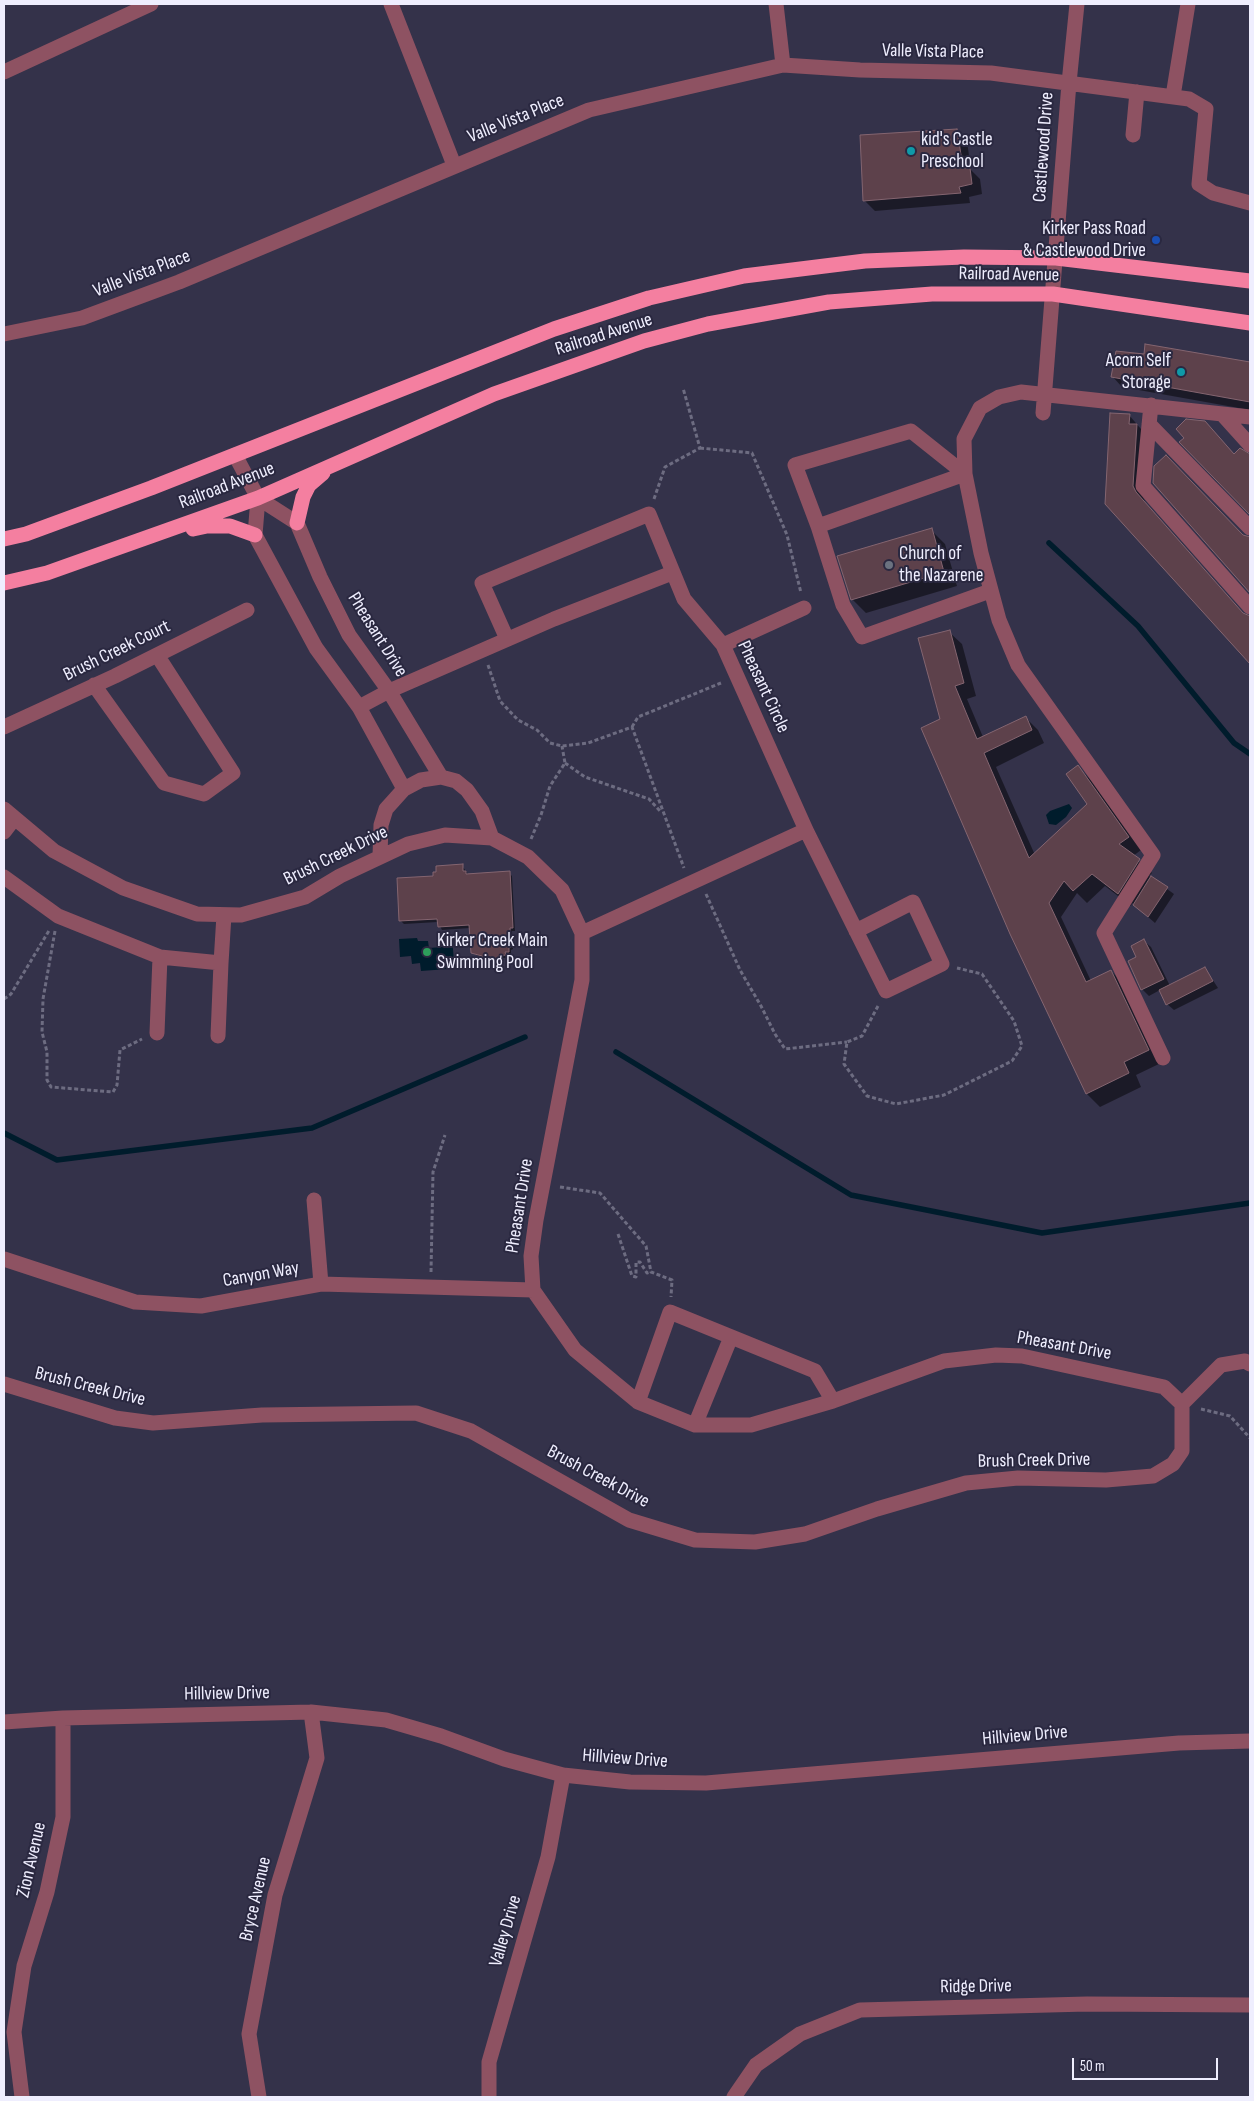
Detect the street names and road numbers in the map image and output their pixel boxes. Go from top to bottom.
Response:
street label: Valle Vista Place [882,40,984,64]
street label: Valle Vista Place [464,89,568,149]
street label: Castlewood Drive [1029,91,1059,203]
street label: Valle Vista Place [90,245,194,303]
street label: Railroad Avenue [958,263,1060,287]
street label: Railroad Avenue [553,309,655,361]
street label: Railroad Avenue [176,457,278,515]
street label: Pheasant Drive [342,588,412,682]
street label: Brush Creek Court [60,615,174,687]
street label: Pheasant Circle [732,637,794,737]
street label: Brush Creek Drive [280,821,392,891]
street label: Pheasant Drive [501,1157,539,1255]
street label: Canyon Way [221,1257,301,1293]
street label: Pheasant Drive [1015,1326,1113,1366]
street label: Brush Creek Drive [32,1362,148,1412]
street label: Brush Creek Drive [543,1440,653,1514]
street label: Brush Creek Drive [977,1449,1091,1473]
street label: Hillview Drive [184,1682,270,1706]
street label: Hillview Drive [981,1721,1069,1751]
street label: Hillview Drive [582,1745,668,1773]
street label: Zion Avenue [12,1820,52,1900]
street label: Bryce Avenue [235,1855,277,1943]
street label: Valley Drive [485,1893,527,1969]
street label: Ridge Drive [940,1975,1012,1999]

